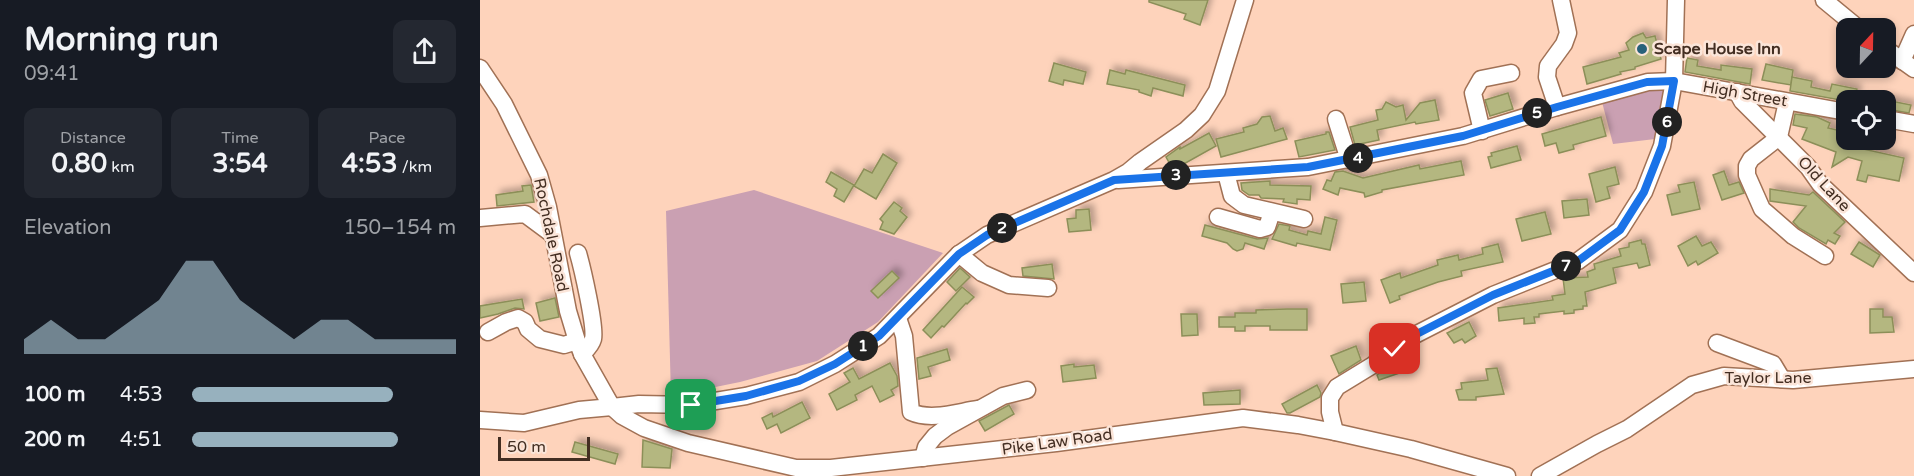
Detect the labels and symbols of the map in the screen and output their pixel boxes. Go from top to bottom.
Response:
north arrow [1836,18,1896,78]
place label: Scape House Inn [1654,39,1781,59]
marker: Scape House Inn [1635,42,1649,56]
street label: High Street [1701,77,1789,111]
pin: 5 [1522,98,1552,128]
pin: 6 [1652,107,1682,137]
pin: 4 [1343,143,1373,173]
street label: Old Lane [1793,152,1855,216]
pin: 3 [1161,160,1191,190]
street label: Rochdale Road [529,176,573,294]
pin: 2 [987,213,1017,243]
pin: 7 [1551,251,1581,281]
pin [1369,323,1420,374]
pin: 1 [848,331,878,361]
street label: Taylor Lane [1725,368,1811,388]
pin [665,379,716,430]
street label: Pike Law Road [1000,424,1114,460]
scale bar [498,434,590,462]

